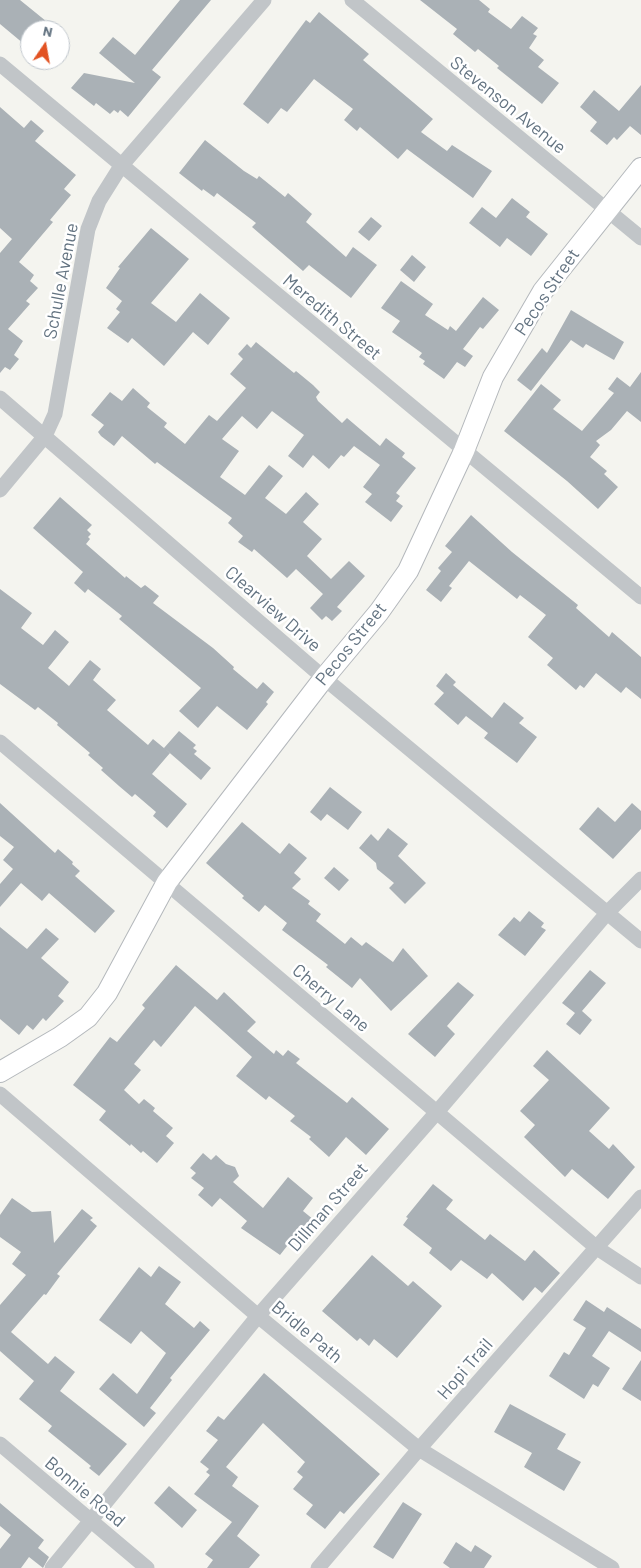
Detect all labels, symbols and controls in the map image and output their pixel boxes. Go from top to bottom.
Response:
north arrow [20,20,70,70]
text: N [42,22,54,40]
street label: Stevenson Avenue [446,52,570,158]
street label: Schulle Avenue [39,221,83,341]
street label: Pecos Street [510,244,584,340]
street label: Meredith Street [278,270,386,364]
street label: Clearview Drive [221,561,325,657]
street label: Pecos Street [311,598,391,690]
street label: Cherry Lane [288,959,374,1037]
street label: Dillman Street [284,1158,372,1256]
street label: Bridle Path [267,1296,347,1368]
street label: Hopi Trail [433,1334,497,1404]
street label: Bonnie Road [40,1452,130,1532]

